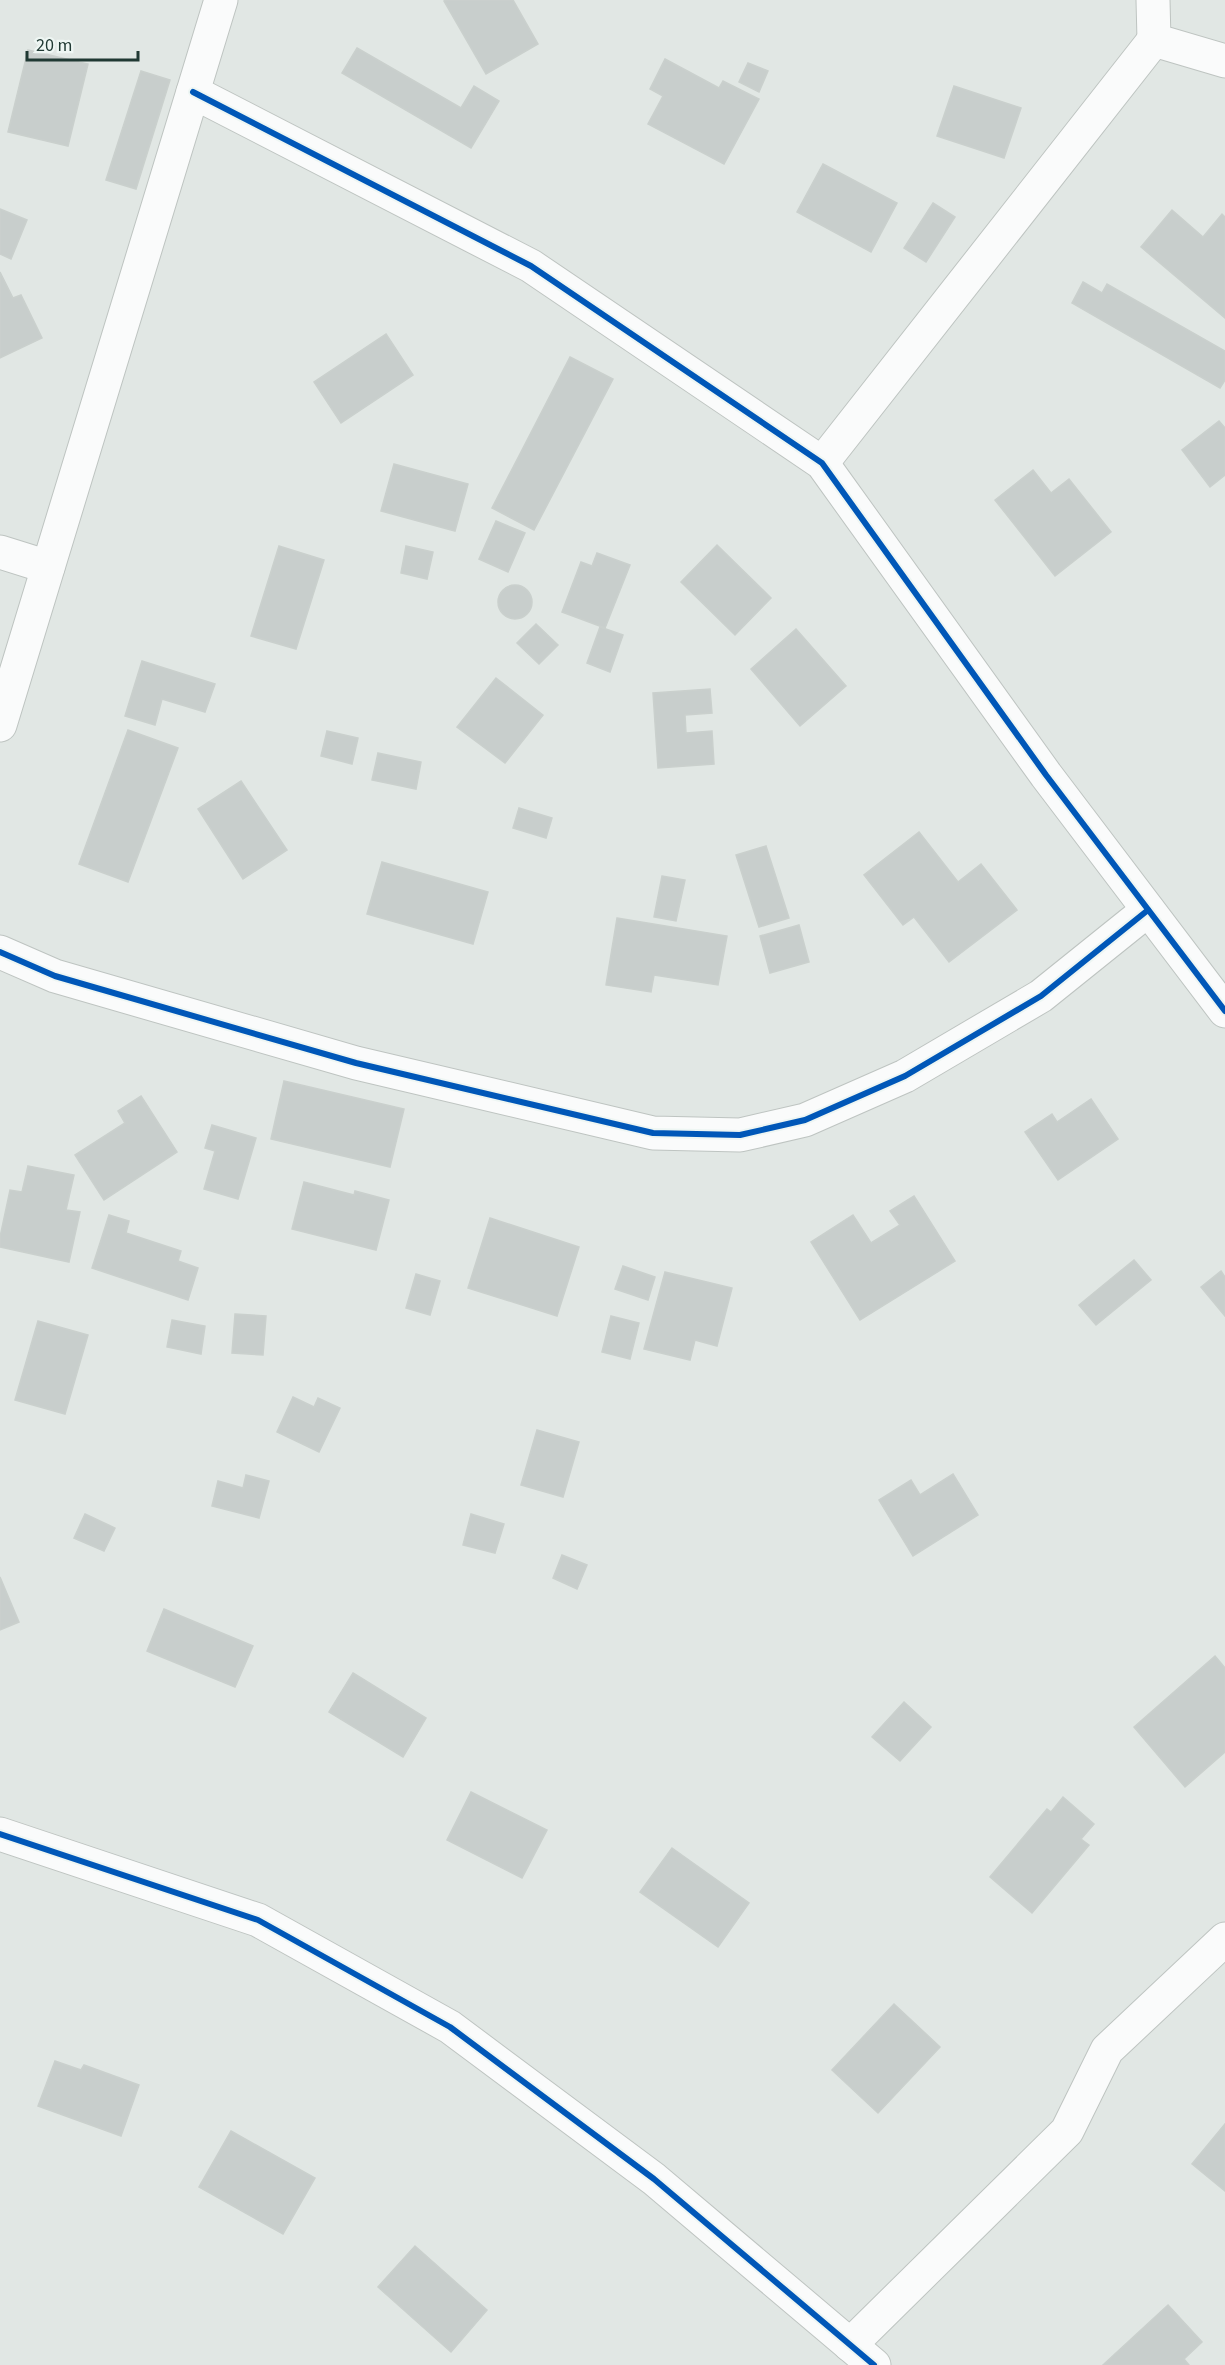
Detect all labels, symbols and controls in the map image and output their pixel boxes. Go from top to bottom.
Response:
scale bar [27,24,138,62]
text: 20 m [36,33,72,58]

